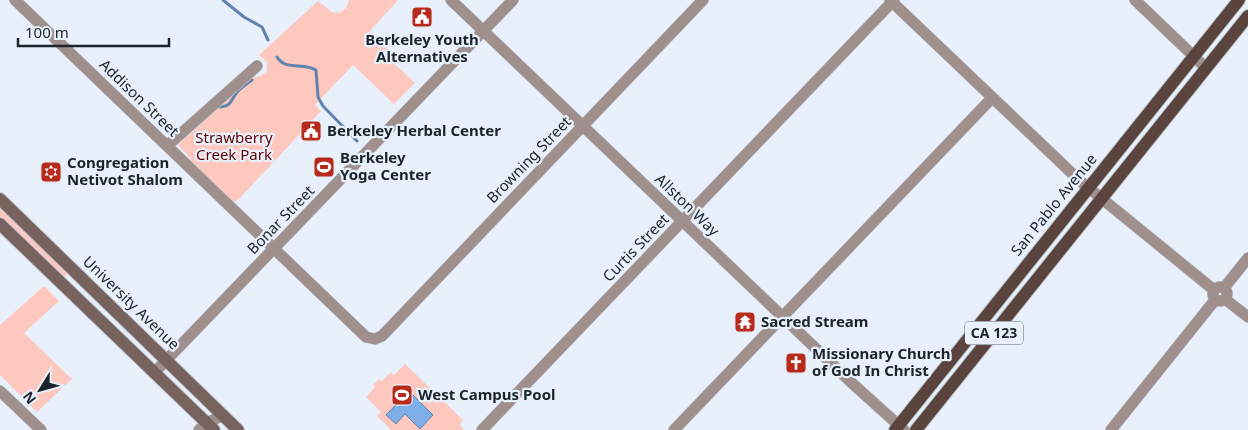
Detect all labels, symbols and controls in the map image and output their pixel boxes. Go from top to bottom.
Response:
public building icon: Berkeley Youth Alternatives [410,5,434,29]
scale bar [18,15,169,47]
text: 100 m [25,22,69,42]
place label: Berkeley Youth Alternatives [365,29,479,66]
street label: Addison Street [96,54,184,141]
street label: Browning Street [482,111,575,207]
public building icon: Berkeley Herbal Center [299,119,323,143]
place label: Berkeley Herbal Center [327,120,501,140]
park label: Strawberry Creek Park [195,127,273,164]
place label: Berkeley Yoga Center [340,147,431,184]
street label: San Pablo Avenue [1006,149,1101,260]
place label: Congregation Netivot Shalom [67,152,183,189]
sports icon: Berkeley Yoga Center [312,155,336,179]
synagogue icon: Congregation Netivot Shalom [39,160,63,184]
street label: Allston Way [651,169,724,240]
street label: Bonar Street [242,180,319,258]
street label: Curtis Street [598,209,673,286]
street label: University Avenue [79,251,184,354]
temple icon: Sacred Stream [733,310,757,334]
place label: Sacred Stream [761,311,868,331]
road number: CA 123 [965,322,1023,344]
place label: Missionary Church of God In Christ [812,343,950,380]
church icon: Missionary Church of God In Christ [784,351,808,375]
north arrow [15,365,65,415]
sports icon: West Campus Pool [390,383,414,407]
place label: West Campus Pool [418,384,556,404]
text: N [18,388,40,408]

